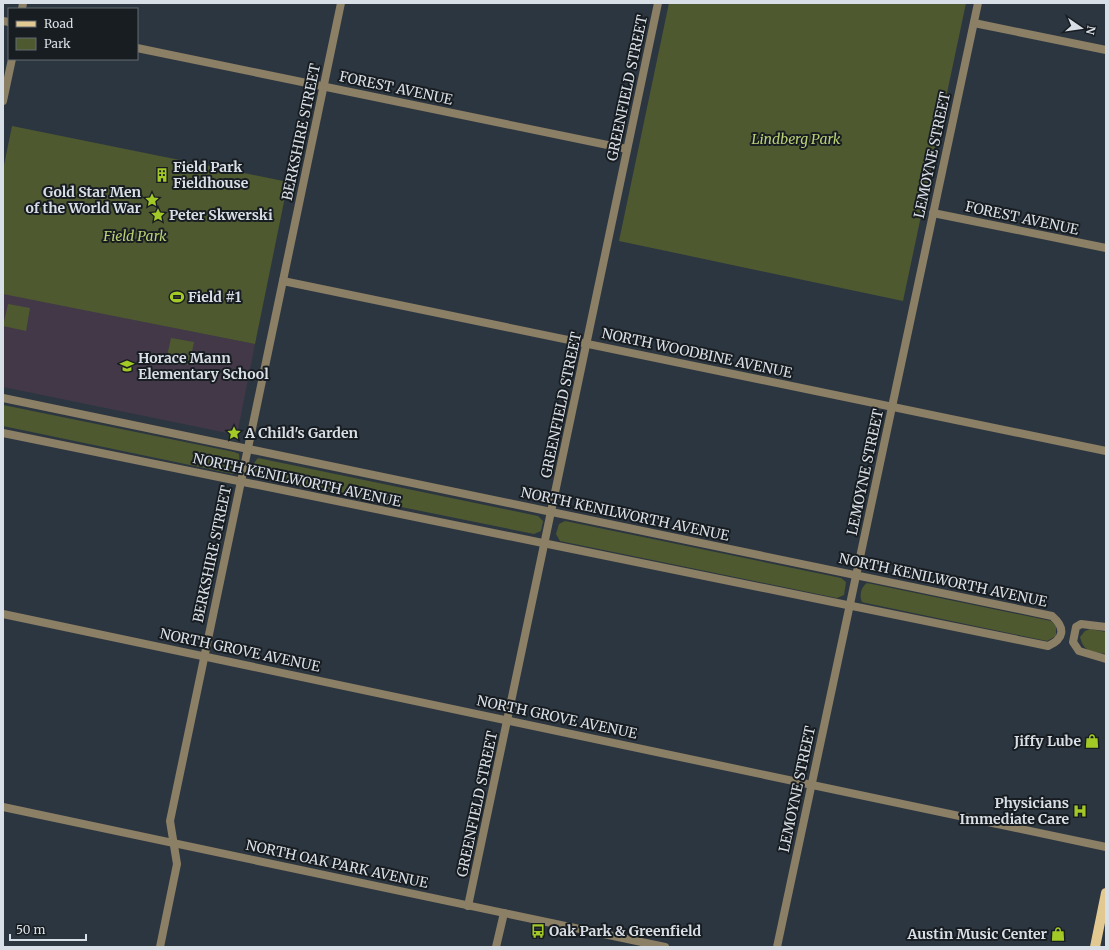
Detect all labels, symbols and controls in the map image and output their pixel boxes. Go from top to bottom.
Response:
legend [8,8,138,60]
north arrow [1061,8,1101,48]
street label: GREENFIELD STREET [603,13,651,163]
text: Road [44,16,73,31]
text: N [1083,24,1099,36]
text: Park [44,36,71,51]
street label: BERKSHIRE STREET [278,62,324,202]
street label: FOREST AVENUE [338,67,455,109]
street label: LEMOYNE STREET [910,90,954,220]
park label: Lindberg Park [751,130,841,148]
place label: Field Park Fieldhouse [173,158,249,192]
building icon: Field Park Fieldhouse [154,167,170,183]
place label: Gold Star Men of the World War [25,183,141,217]
place icon: Gold Star Men of the World War [144,192,160,208]
street label: FOREST AVENUE [964,197,1081,239]
place label: Peter Skwerski [169,206,273,224]
place icon: Peter Skwerski [150,207,166,223]
park label: Field Park [102,227,167,245]
place label: Field #1 [188,288,242,306]
sports icon: Field #1 [169,289,185,305]
street label: NORTH WOODBINE AVENUE [600,324,794,382]
street label: GREENFIELD STREET [537,330,585,480]
place label: Horace Mann Elementary School [138,349,269,383]
school or university icon: Horace Mann Elementary School [119,358,135,374]
street label: LEMOYNE STREET [843,407,887,537]
place label: A Child's Garden [244,424,358,442]
place icon: A Child's Garden [226,425,242,441]
street label: NORTH KENILWORTH AVENUE [191,449,403,511]
street label: NORTH KENILWORTH AVENUE [519,483,731,545]
street label: BERKSHIRE STREET [189,484,235,624]
street label: NORTH KENILWORTH AVENUE [837,549,1049,611]
street label: NORTH GROVE AVENUE [158,624,322,676]
street label: NORTH GROVE AVENUE [475,691,639,743]
street label: LEMOYNE STREET [775,724,819,854]
street label: GREENFIELD STREET [453,729,501,879]
place label: Jiffy Lube [1013,732,1081,750]
shop icon: Jiffy Lube [1084,733,1100,749]
place label: Physicians Immediate Care [960,794,1069,828]
hospital icon: Physicians Immediate Care [1072,803,1088,819]
street label: NORTH OAK PARK AVENUE [244,836,430,892]
scale bar [10,916,86,942]
text: 50 m [16,922,45,937]
place label: Oak Park & Greenfield [549,922,701,940]
bus stop icon: Oak Park & Greenfield [530,923,546,939]
place label: Austin Music Center [906,925,1047,943]
shop icon: Austin Music Center [1050,926,1066,942]

